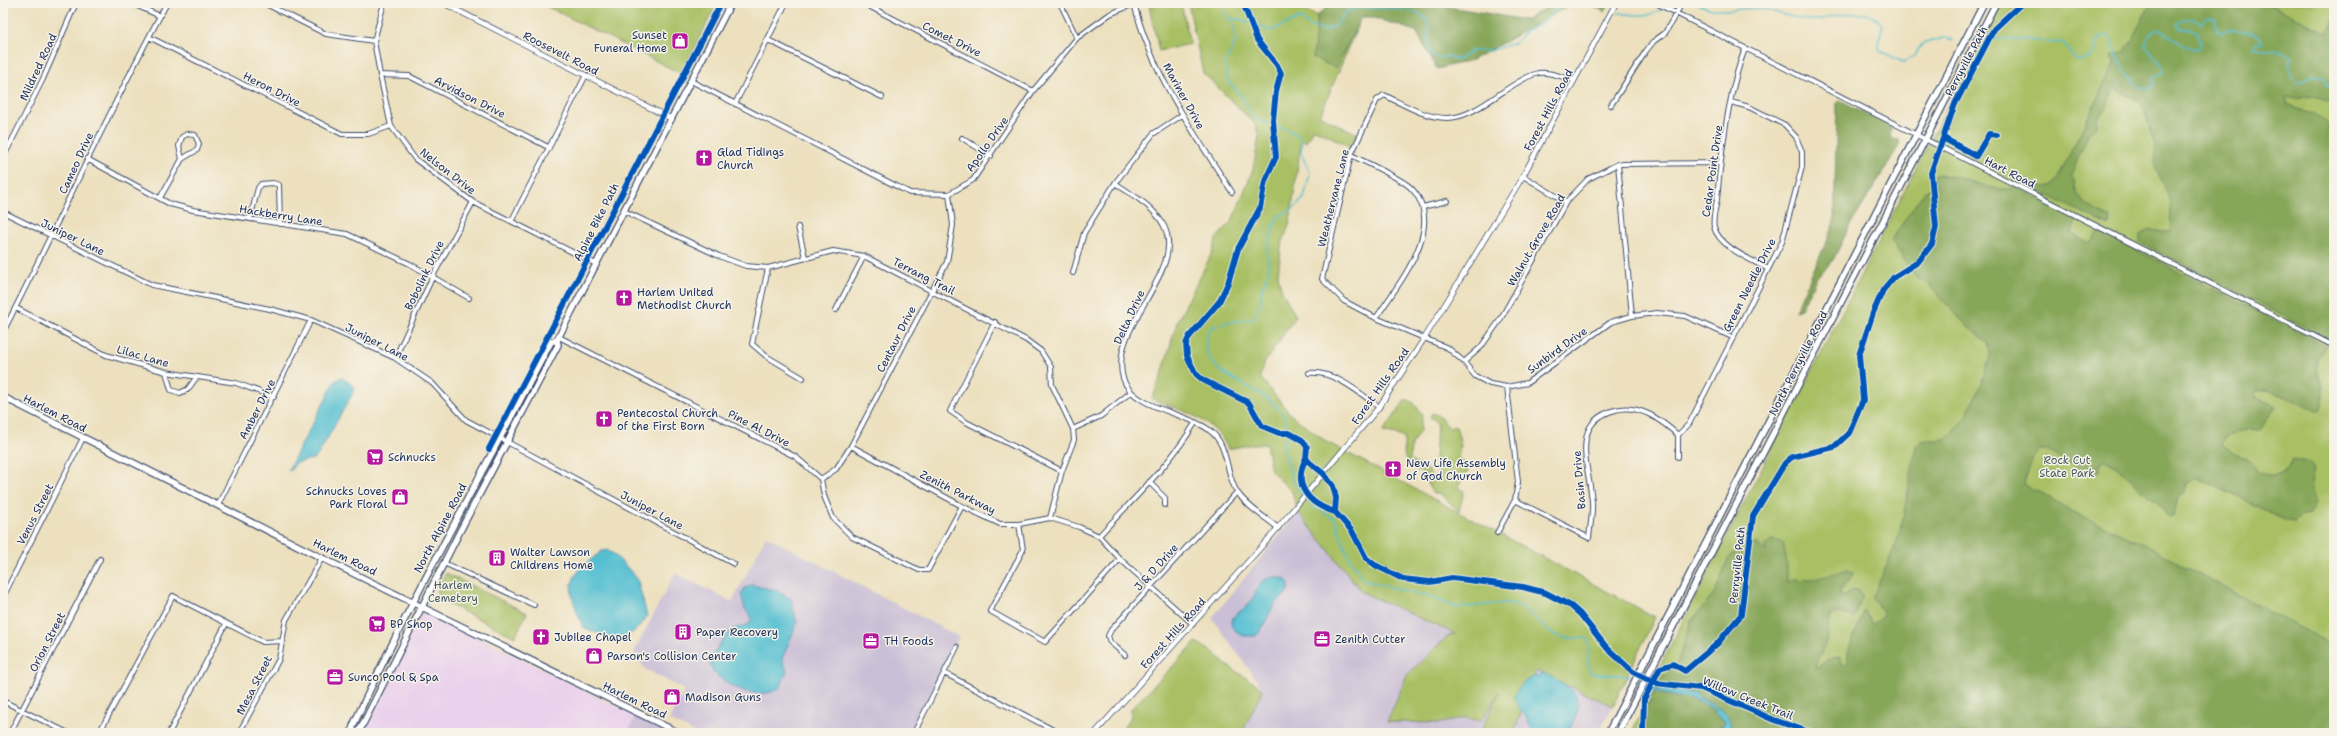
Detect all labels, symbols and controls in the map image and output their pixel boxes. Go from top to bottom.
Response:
street label: Comet Drive [920,18,984,61]
street label: Perryville Path [1942,23,1991,99]
street label: Roosevelt Road [520,28,601,79]
place label: Sunset Funeral Home [594,28,667,56]
street label: Mildred Road [16,31,61,103]
shop icon: Sunset Funeral Home [670,31,690,51]
street label: Mariner Drive [1159,60,1208,132]
street label: Forest Hills Road [1520,66,1576,154]
street label: Heron Drive [240,69,303,110]
street label: Arvidson Drive [432,73,508,122]
street label: Apollo Drive [963,114,1012,175]
street label: Cedar Point Drive [1699,124,1726,218]
street label: Cameo Drive [56,130,97,196]
street label: Nelson Drive [417,145,479,198]
place label: Glad Tidings Church [717,145,784,173]
church icon: Glad Tidings Church [694,148,714,168]
street label: Weathervane Lane [1314,148,1353,249]
street label: Hart Road [1982,153,2038,192]
street label: Alpine Bike Path [570,180,623,264]
street label: Walnut Grove Road [1504,191,1569,289]
street label: Hackberry Lane [238,202,324,229]
street label: Juniper Lane [38,216,107,259]
street label: Green Needle Drive [1719,236,1780,335]
street label: Bobolink Drive [401,238,448,313]
street label: Terrang Trail [890,254,958,299]
place label: Harlem United Methodist Church [637,285,732,313]
church icon: Harlem United Methodist Church [614,288,634,308]
street label: Delta Drive [1110,288,1149,347]
street label: Centaur Drive [873,303,920,375]
street label: North Perryville Road [1765,308,1831,418]
street label: Juniper Lane [342,320,411,365]
street label: Sunbird Drive [1524,324,1590,377]
street label: Lilac Lane [115,342,171,371]
street label: Forest Hills Road [1348,345,1413,428]
street label: Amber Drive [236,377,279,442]
street label: Harlem Road [20,391,89,436]
place label: Pentecostal Church of the First Born [617,406,718,434]
street label: Pine Al Drive [725,406,792,451]
church icon: Pentecostal Church of the First Born [594,409,614,429]
supermarket icon: Schnucks [365,447,385,467]
place label: Schnucks [388,450,436,465]
street label: Basin Drive [1569,450,1590,510]
park label: Rock Cut State Park [2039,453,2095,481]
place label: New Life Assembly of God Church [1406,456,1506,484]
church icon: New Life Assembly of God Church [1383,459,1403,479]
street label: Zenith Parkway [917,467,998,518]
street label: Venus Street [14,481,57,548]
street label: North Alpine Road [410,481,470,576]
place label: Schnucks Loves Park Floral [306,484,388,512]
shop icon: Schnucks Loves Park Floral [390,487,410,507]
street label: Juniper Lane [618,488,686,533]
street label: Perryville Path [1726,526,1749,604]
street label: Harlem Road [310,535,379,579]
street label: J & D Drive [1131,540,1182,594]
place label: Walter Lawson Childrens Home [510,545,593,573]
building icon: Walter Lawson Childrens Home [487,548,507,568]
park label: Harlem Cemetery [428,578,478,606]
street label: Forest Hills Road [1137,594,1209,672]
street label: Orion Street [26,610,69,675]
supermarket icon: BP Shop [367,614,387,634]
place label: BP Shop [390,617,432,632]
building icon: Paper Recovery [673,622,693,642]
place label: Paper Recovery [696,625,778,640]
church icon: Jubilee Chapel [531,627,551,647]
office icon: Zenith Cutter [1312,629,1332,649]
place label: Jubilee Chapel [554,630,632,645]
office icon: TH Foods [861,631,881,651]
place label: Zenith Cutter [1335,632,1405,647]
place label: TH Foods [884,634,934,649]
shop icon: Parson's Collision Center [584,646,604,666]
place label: Parson's Collision Center [607,649,736,664]
street label: Mesa Street [233,653,276,717]
office icon: Sunco Pool & Spa [325,667,345,687]
place label: Sunco Pool & Spa [348,670,439,685]
street label: Willow Creek Trail [1700,673,1796,724]
street label: Harlem Road [600,678,669,722]
shop icon: Madison Guns [662,687,682,707]
place label: Madison Guns [685,690,761,705]

